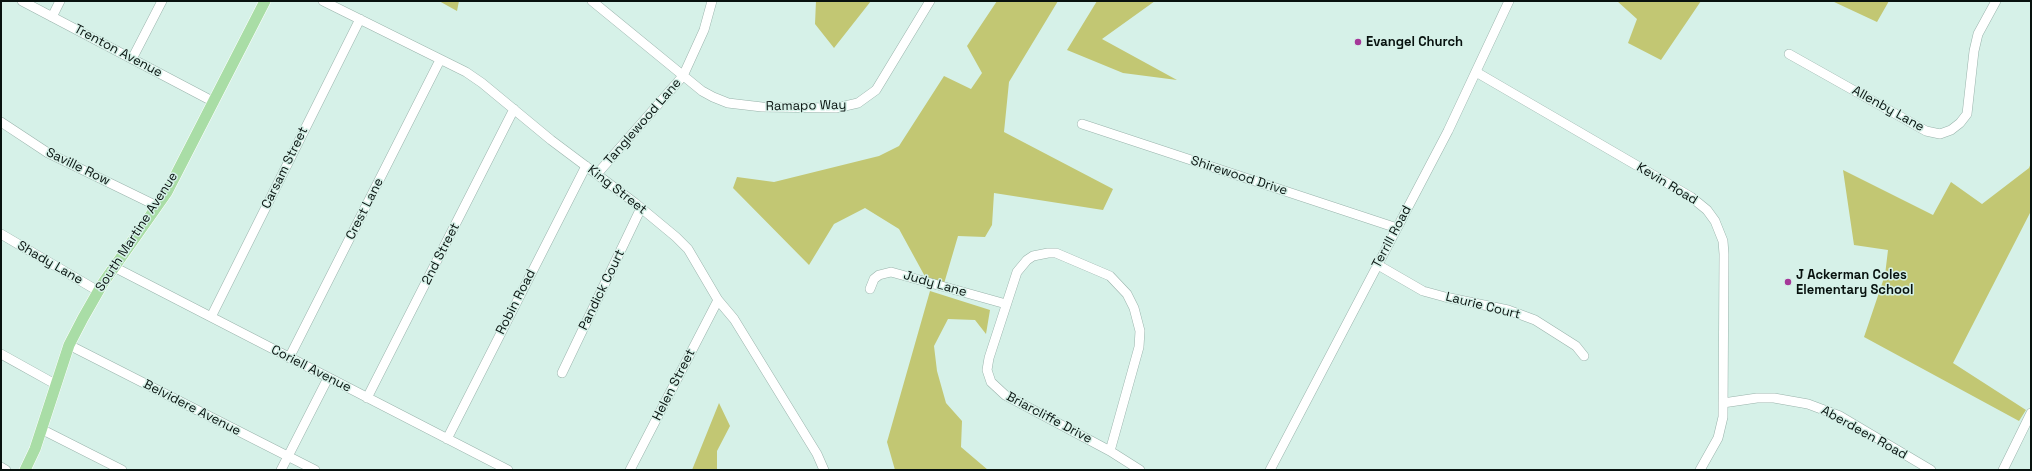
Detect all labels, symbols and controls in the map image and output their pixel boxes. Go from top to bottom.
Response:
street label: Trenton Avenue [71,21,165,81]
place label: Evangel Church [1366,34,1463,50]
marker: Evangel Church [1353,37,1363,47]
street label: Tanglewood Lane [601,76,685,168]
street label: Allenby Lane [1849,83,1927,135]
street label: Ramapo Way [766,97,846,115]
street label: Carsam Street [258,125,312,211]
street label: Saville Row [43,145,113,189]
street label: Shirewood Drive [1189,153,1289,199]
street label: Kevin Road [1634,160,1700,208]
street label: King Street [584,162,650,218]
street label: South Martine Avenue [93,169,181,295]
street label: Crest Lane [343,176,387,242]
street label: Terrill Road [1369,203,1415,271]
street label: 2nd Street [419,220,463,288]
street label: Shady Lane [14,238,86,288]
street label: Pandick Court [576,247,628,333]
street label: Robin Road [493,267,539,337]
place label: J Ackerman Coles Elementary School [1796,267,1913,298]
street label: Judy Lane [901,268,969,300]
marker: J Ackerman Coles Elementary School [1783,277,1793,287]
street label: Laurie Court [1444,289,1522,323]
street label: Coriell Avenue [268,342,354,396]
street label: Helen Street [649,347,699,423]
street label: Belvidere Avenue [141,377,243,439]
street label: Briarcliffe Drive [1004,389,1094,447]
street label: Aberdeen Road [1818,403,1910,463]

